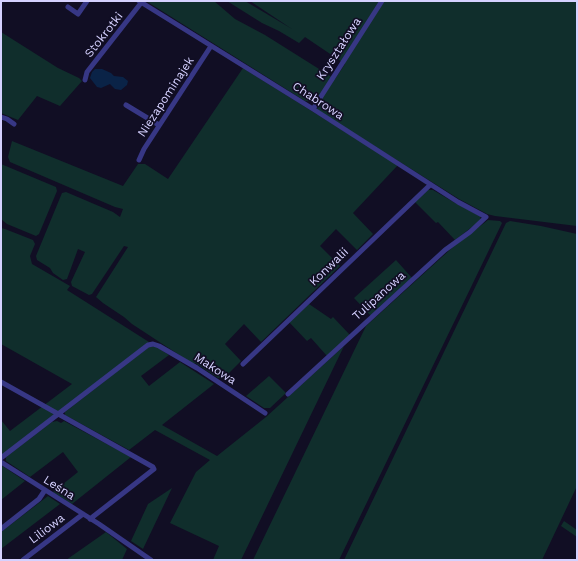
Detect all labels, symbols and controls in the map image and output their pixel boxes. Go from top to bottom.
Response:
street label: Stokrotki [82,9,126,61]
street label: Kryształowa [313,15,365,83]
street label: Niezapominajek [135,54,197,140]
street label: Chabrowa [290,79,346,123]
street label: Konwalii [307,245,351,289]
street label: Tulipanowa [350,269,408,323]
street label: Makowa [191,350,239,388]
street label: Leśna [41,473,77,503]
street label: Liliowa [26,511,68,547]

